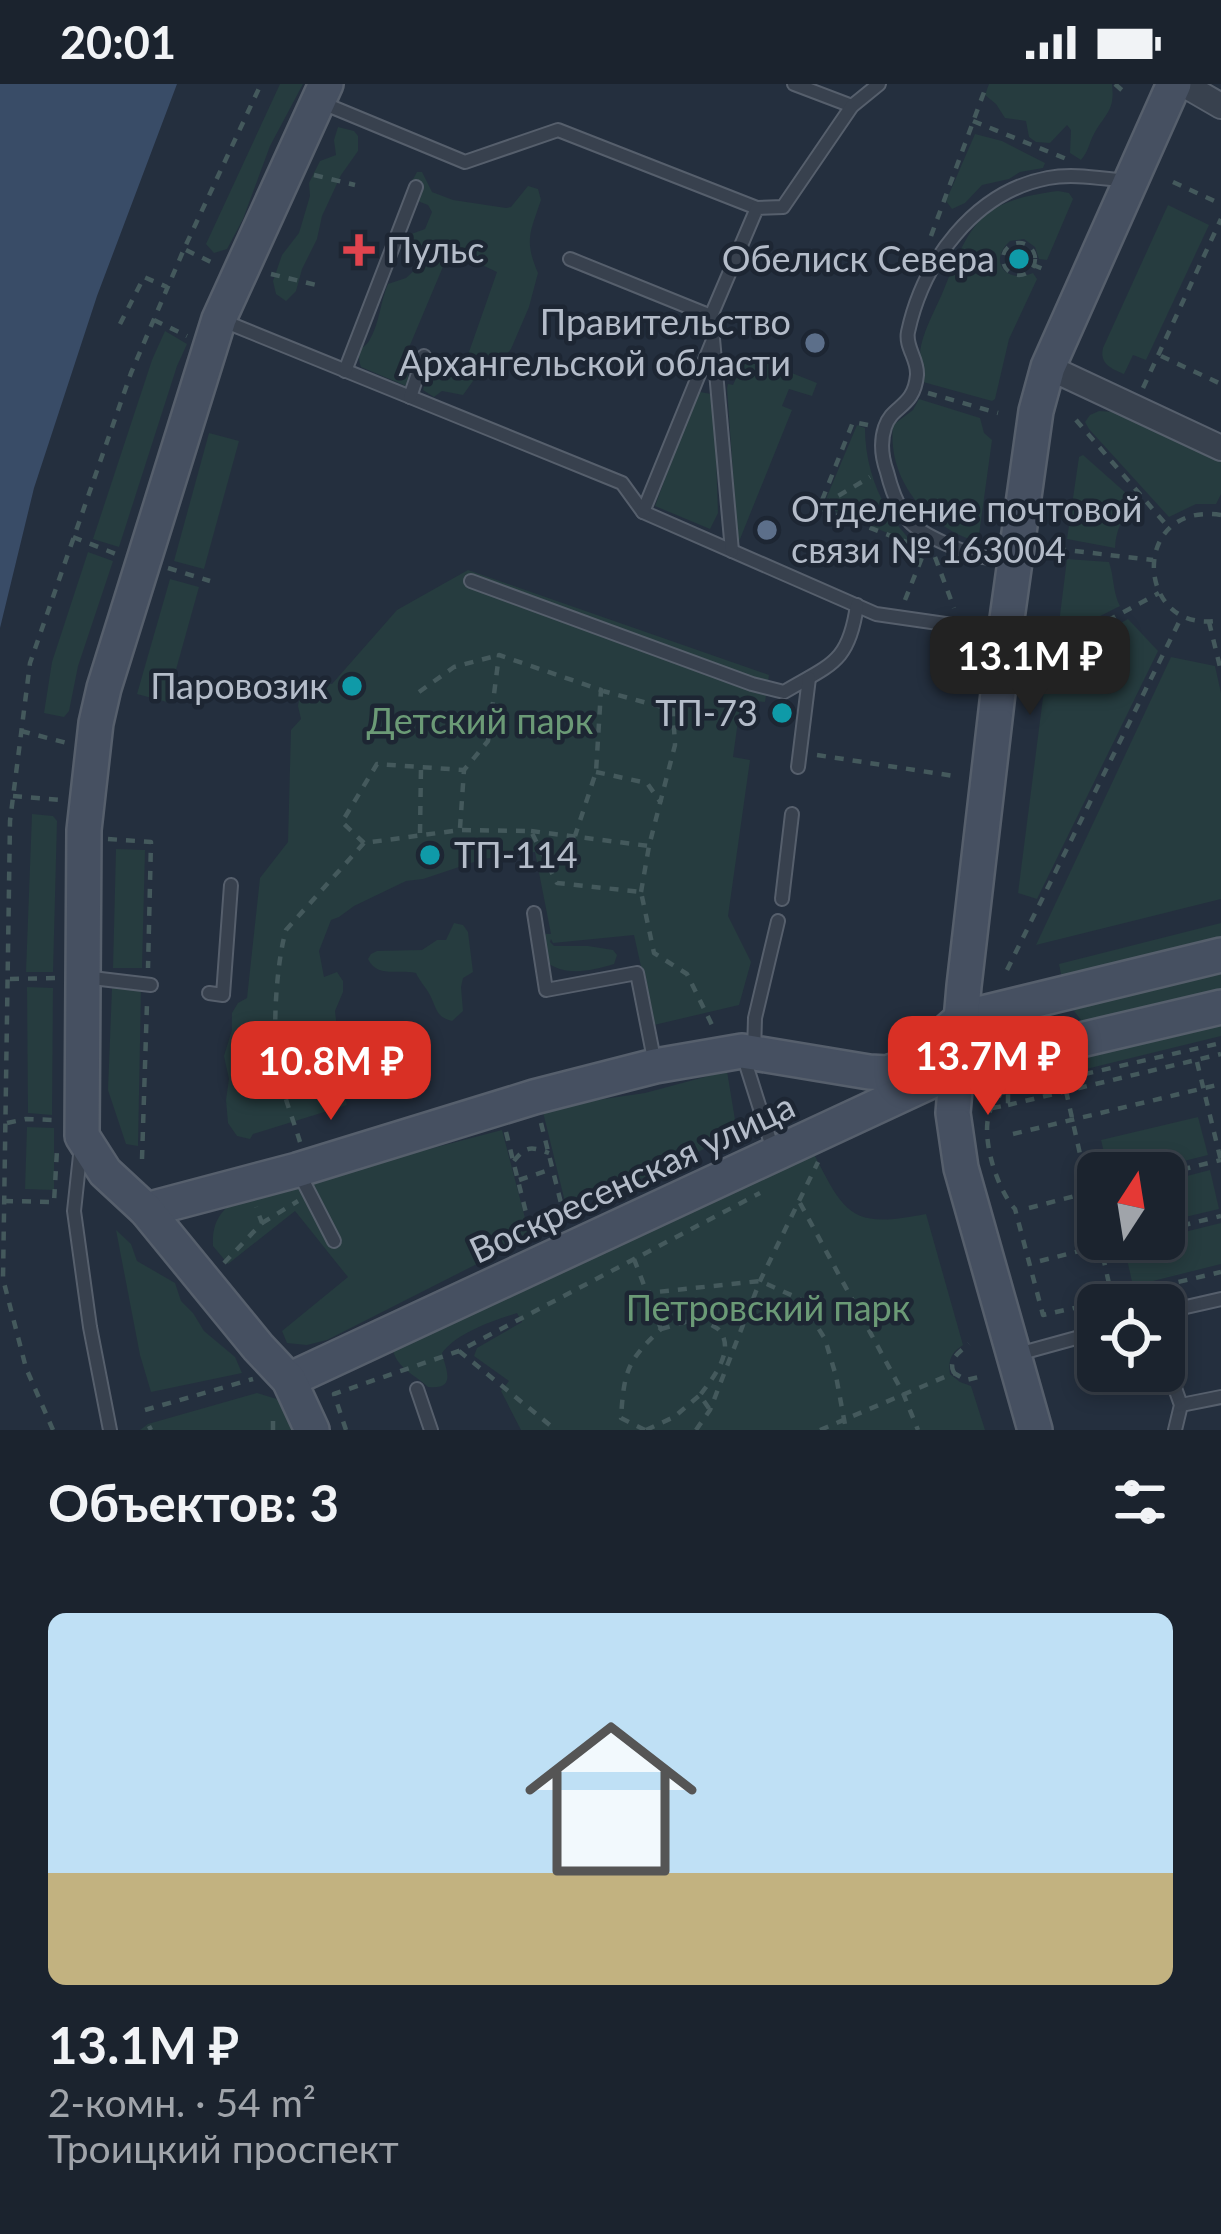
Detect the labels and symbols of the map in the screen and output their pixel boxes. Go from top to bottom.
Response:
place label: Пульс [386,227,484,271]
marker: Пульс [343,234,375,266]
place label: Обелиск Севера [722,236,995,280]
marker: Обелиск Севера [1006,246,1032,272]
place label: Правительство Архангельской области [398,299,791,384]
marker: Правительство Архангельской области [802,330,828,356]
place label: Отделение почтовой связи № 163004 [791,486,1142,571]
marker: Отделение почтовой связи № 163004 [754,517,780,543]
pin: 13.1M ₽ [919,616,1141,718]
place label: Паровозик [150,663,328,707]
marker: Паровозик [339,673,365,699]
place label: ТП-73 [655,690,758,734]
park label: Детский парк [367,698,594,742]
marker: ТП-73 [769,700,795,726]
place label: ТП-114 [454,832,578,876]
marker: ТП-114 [417,842,443,868]
pin: 13.7M ₽ [877,1016,1099,1118]
pin: 10.8M ₽ [220,1021,442,1123]
street label: Воскресенская улица [462,1082,801,1272]
north arrow [1077,1152,1185,1260]
park label: Петровский парк [626,1285,911,1329]

